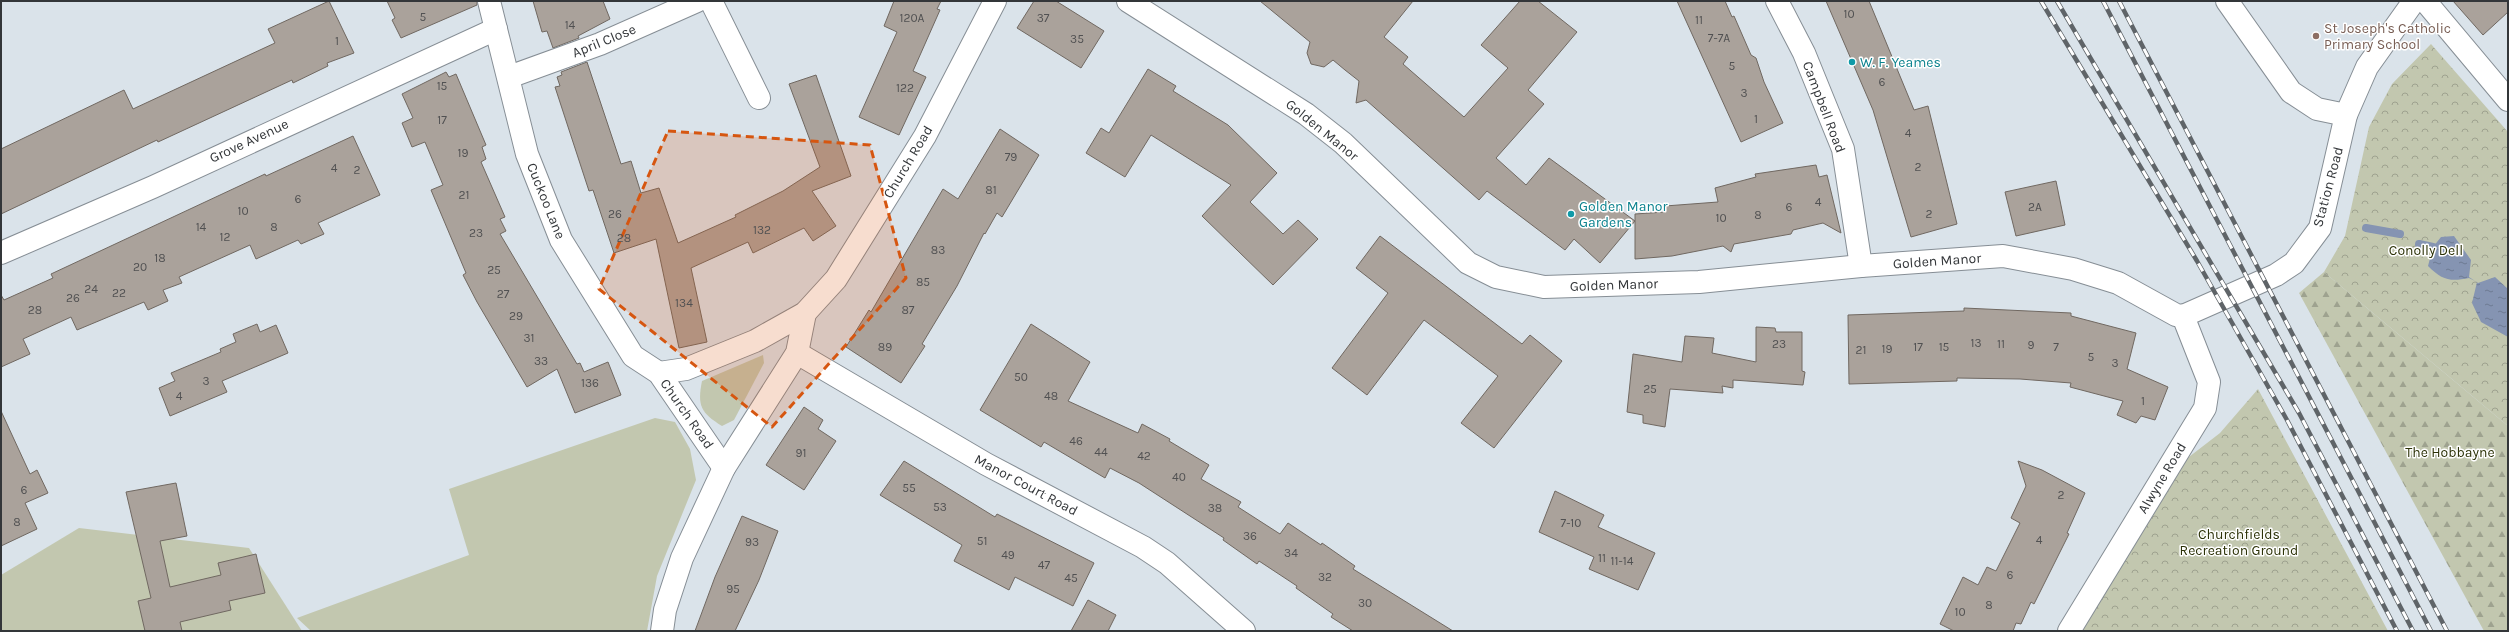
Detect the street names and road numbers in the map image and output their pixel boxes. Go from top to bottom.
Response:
street label: April Close [570,20,638,62]
street label: Campbell Road [1799,59,1849,155]
street label: Golden Manor [1282,96,1362,165]
street label: Grove Avenue [207,115,291,167]
street label: Church Road [880,123,936,201]
street label: Station Road [2309,145,2347,229]
street label: Cuckoo Lane [523,160,569,242]
street label: Golden Manor [1892,249,1983,273]
street label: Golden Manor [1569,275,1659,295]
street label: Church Road [657,376,717,452]
street label: Alwyne Road [2134,439,2190,517]
street label: Manor Court Road [971,451,1081,519]

